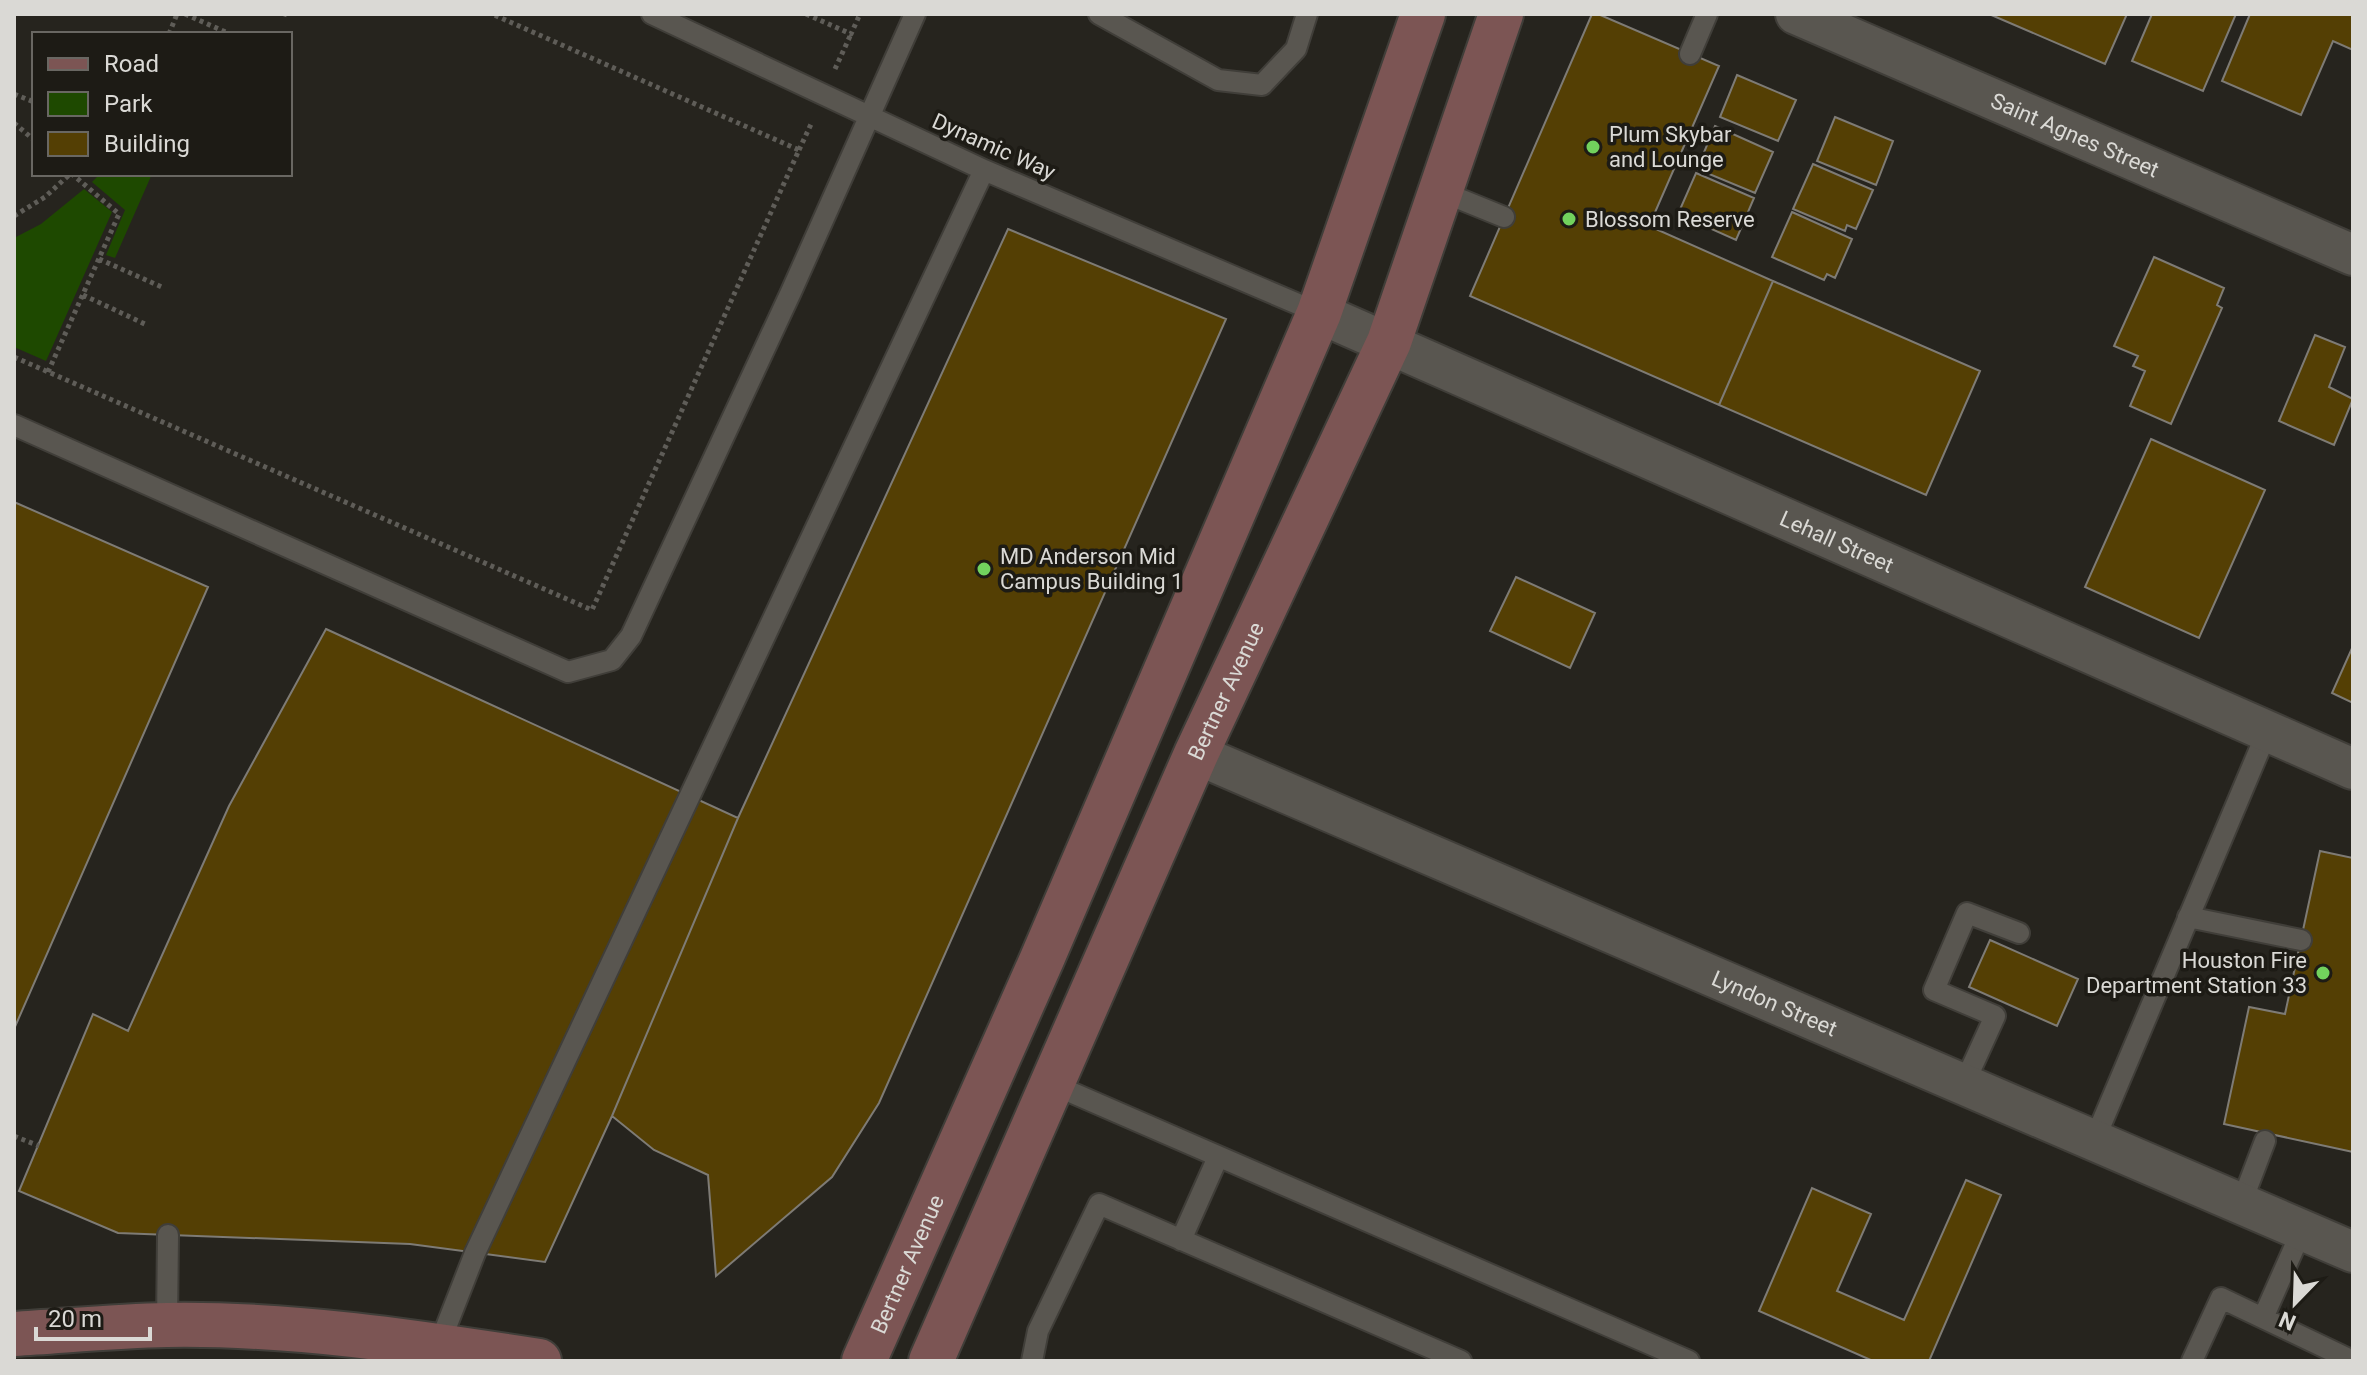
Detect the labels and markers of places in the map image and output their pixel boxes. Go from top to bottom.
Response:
place label: Plum Skybar and Lounge [1609,122,1732,172]
marker: Plum Skybar and Lounge [1584,138,1602,156]
place label: Blossom Reserve [1585,207,1755,232]
marker: Blossom Reserve [1560,210,1578,228]
place label: MD Anderson Mid Campus Building 1 [1000,544,1184,594]
marker: MD Anderson Mid Campus Building 1 [975,560,993,578]
place label: Houston Fire Department Station 33 [2086,948,2307,998]
marker: Houston Fire Department Station 33 [2314,964,2332,982]

